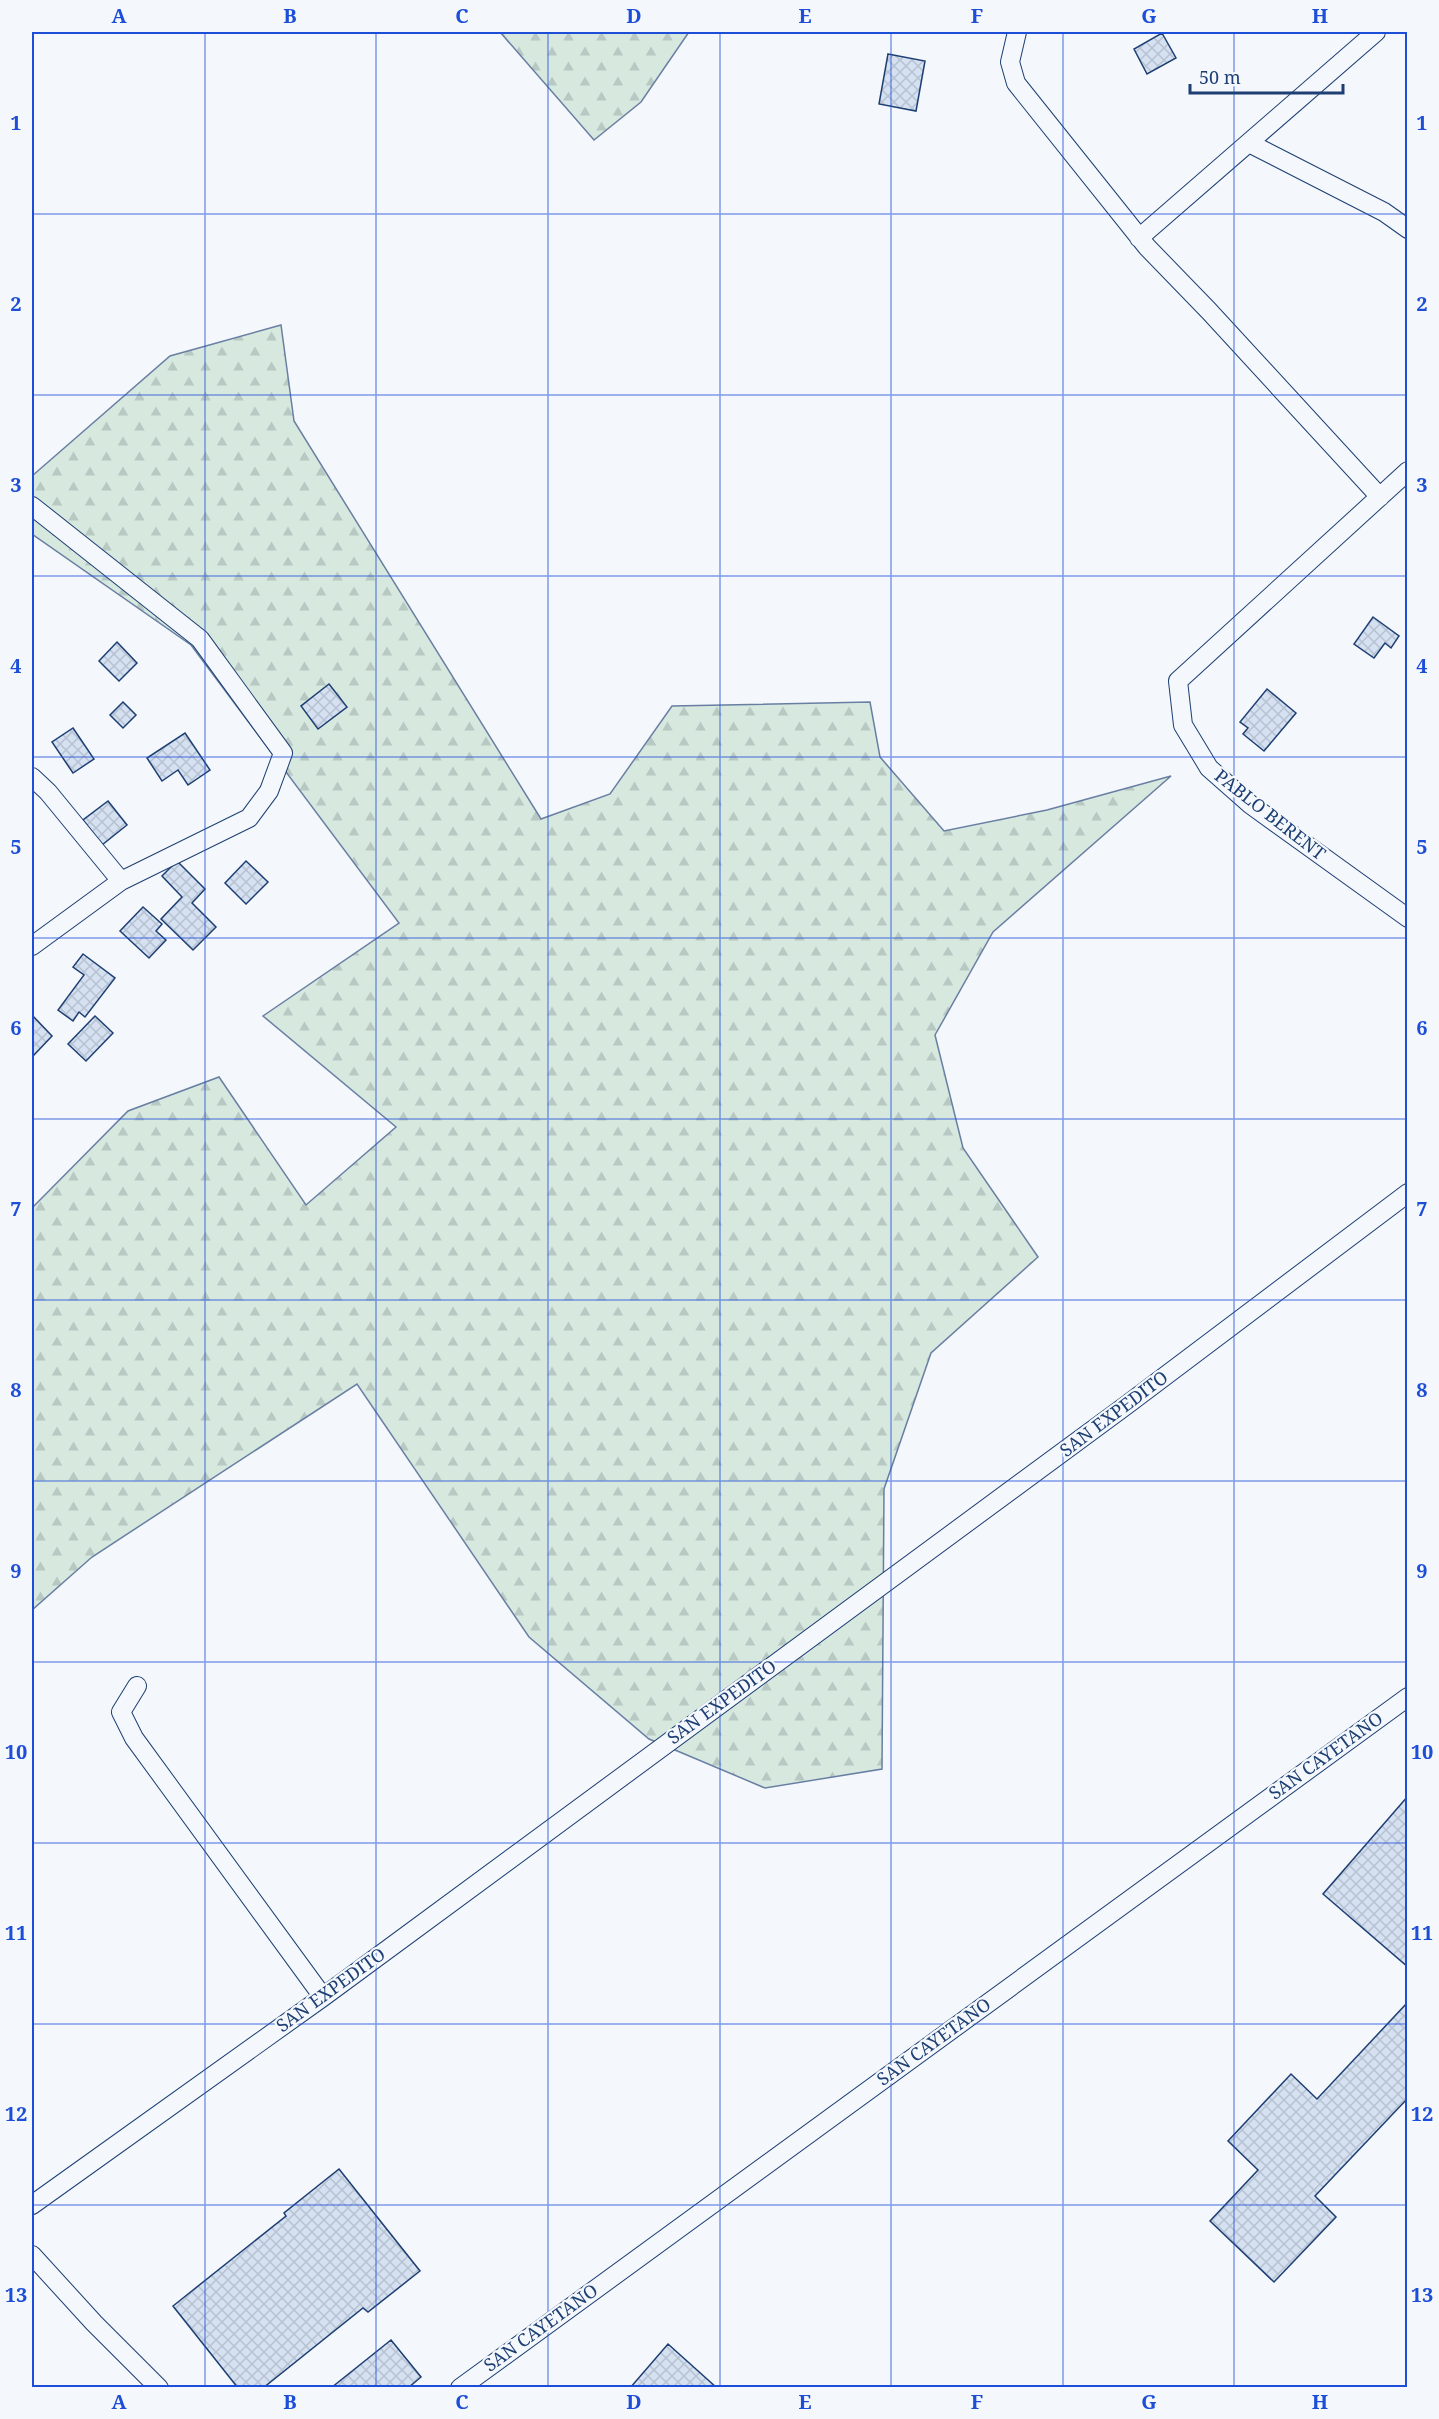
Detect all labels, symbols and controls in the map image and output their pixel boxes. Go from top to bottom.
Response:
text: A [111,2,127,29]
text: B [283,2,297,29]
text: C [455,2,469,29]
text: D [626,2,642,29]
text: E [798,2,812,29]
text: F [971,2,983,29]
text: G [1141,2,1157,29]
text: H [1312,2,1328,29]
scale bar [1190,57,1343,95]
text: 50 m [1199,65,1241,89]
text: 1 [10,109,22,136]
text: 1 [1416,109,1428,136]
text: 2 [10,290,22,317]
text: 2 [1416,290,1428,317]
text: 3 [10,471,22,498]
text: 3 [1416,471,1428,498]
text: 4 [10,652,22,679]
text: 4 [1416,652,1428,679]
street label: PABLO BERENT [1210,763,1331,865]
text: 5 [10,833,22,860]
text: 5 [1416,833,1428,860]
text: 6 [10,1014,22,1041]
text: 6 [1416,1014,1428,1041]
text: 7 [10,1195,22,1222]
text: 7 [1416,1195,1428,1222]
street label: SAN EXPEDITO [1054,1365,1172,1462]
text: 8 [10,1376,22,1403]
text: 8 [1416,1376,1428,1403]
text: 9 [10,1557,22,1584]
text: 9 [1416,1557,1428,1584]
street label: SAN EXPEDITO [662,1653,781,1749]
street label: SAN CAYETANO [1264,1706,1387,1805]
text: 10 [5,1738,27,1765]
text: 10 [1411,1738,1433,1765]
text: 11 [5,1919,27,1946]
text: 11 [1411,1919,1433,1946]
street label: SAN EXPEDITO [271,1941,390,2037]
street label: SAN CAYETANO [872,1992,995,2091]
text: 12 [5,2100,27,2127]
text: 12 [1411,2100,1433,2127]
street label: SAN CAYETANO [479,2278,602,2377]
text: 13 [5,2281,27,2308]
text: 13 [1411,2281,1433,2308]
text: A [111,2388,127,2415]
text: B [283,2388,297,2415]
text: C [455,2388,469,2415]
text: D [626,2388,642,2415]
text: E [798,2388,812,2415]
text: F [971,2388,983,2415]
text: G [1141,2388,1157,2415]
text: H [1312,2388,1328,2415]

